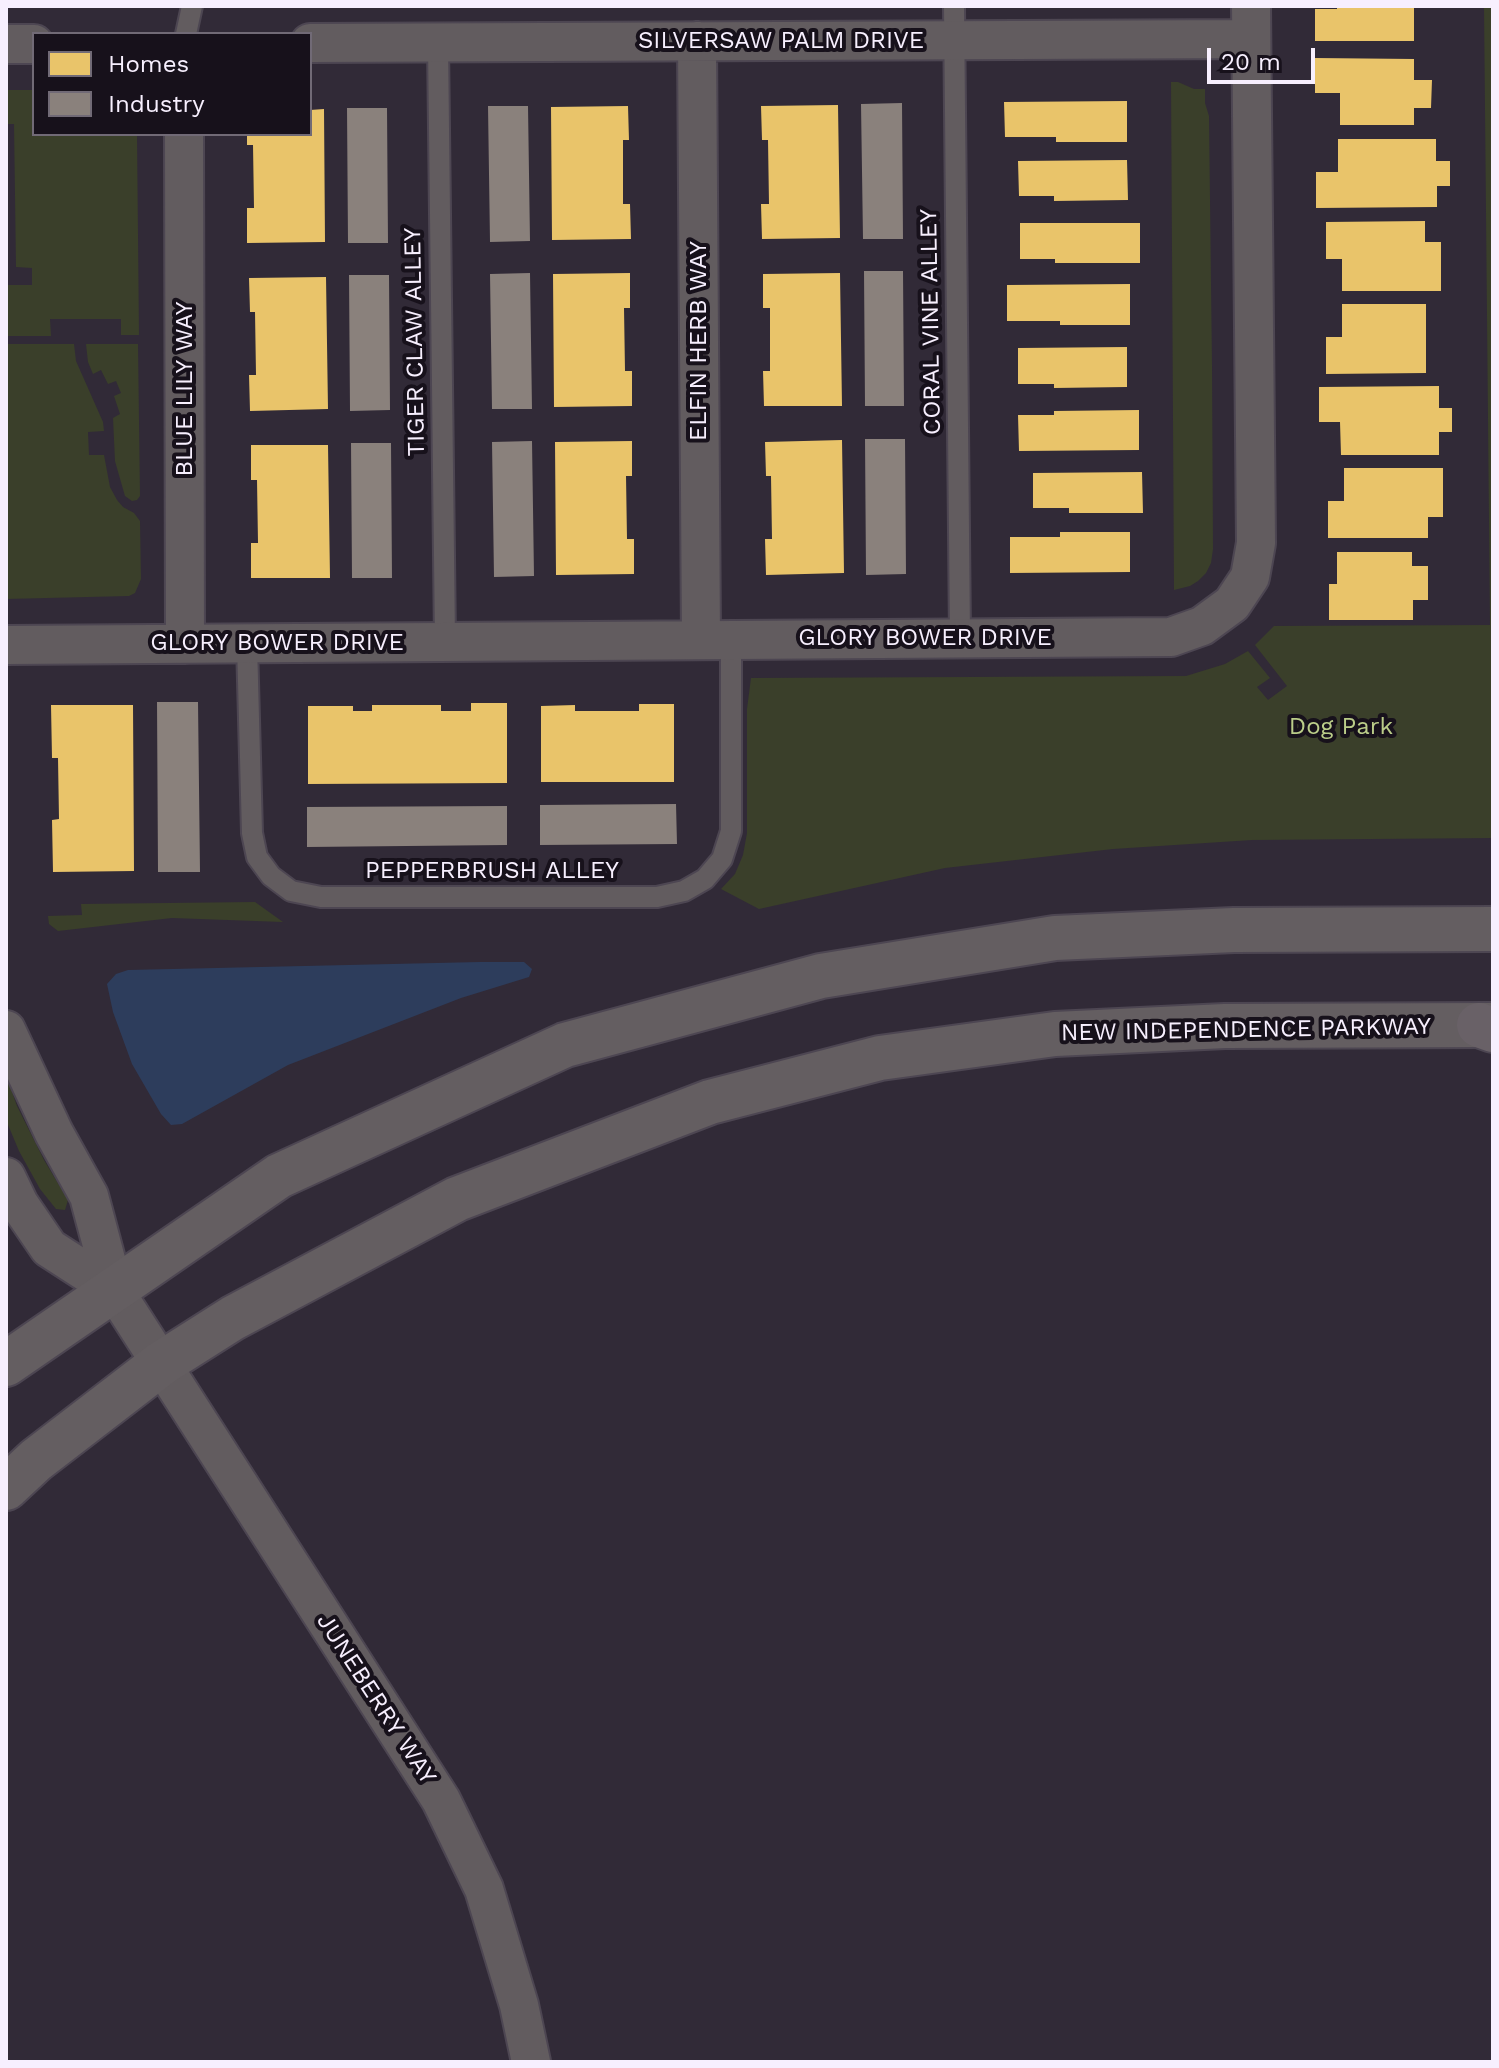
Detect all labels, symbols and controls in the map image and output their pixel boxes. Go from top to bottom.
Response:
street label: SILVERSAW PALM DRIVE [638,27,924,55]
legend [32,32,312,136]
scale bar [1211,32,1319,82]
text: 20 m [1221,48,1281,76]
text: Homes [108,50,189,78]
text: Industry [108,90,205,118]
street label: CORAL VINE ALLEY [915,209,947,435]
street label: TIGER CLAW ALLEY [399,227,431,457]
street label: ELFIN HERB WAY [685,241,713,441]
street label: BLUE LILY WAY [171,301,199,477]
street label: GLORY BOWER DRIVE [798,624,1052,652]
street label: GLORY BOWER DRIVE [150,629,404,657]
park label: Dog Park [1289,713,1393,741]
street label: PEPPERBRUSH ALLEY [365,857,619,885]
street label: NEW INDEPENDENCE PARKWAY [1061,1012,1431,1048]
street label: JUNEBERRY WAY [310,1608,442,1790]

